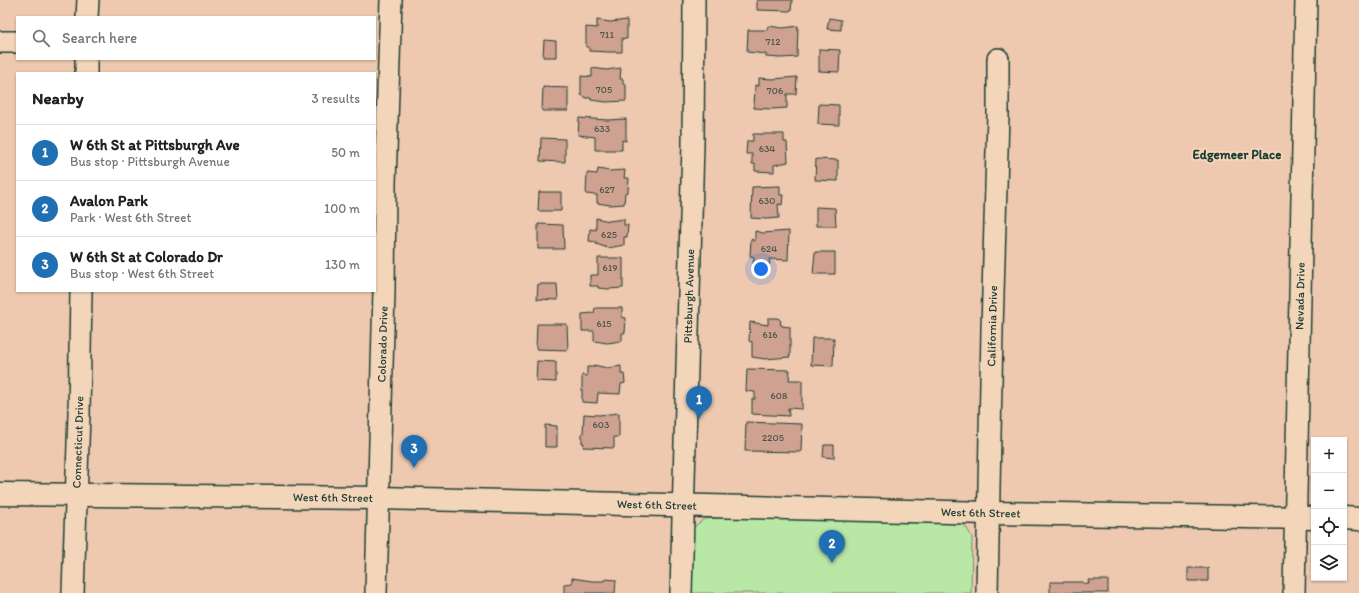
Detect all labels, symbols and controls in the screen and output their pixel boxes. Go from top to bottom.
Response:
search box [16,16,376,60]
icon: search [30,27,52,49]
house number: 711 [600,28,614,41]
text: Search here [62,29,137,47]
house number: 712 [766,35,781,48]
house number: 705 [596,83,612,96]
house number: 706 [767,84,783,97]
text: Nearby [32,88,84,108]
text: 3 results [311,91,360,106]
house number: 633 [594,122,611,135]
text: W 6th St at Pittsburgh Ave [70,136,240,154]
house number: 634 [759,142,775,155]
text: 1 [42,145,48,160]
text: 50 m [331,145,360,160]
district label: Edgemeer Place [1193,147,1281,163]
text: Bus stop · Pittsburgh Avenue [70,154,230,169]
house number: 627 [599,183,615,196]
text: Avalon Park [70,192,148,210]
house number: 630 [759,194,775,207]
text: 2 [42,201,48,216]
text: 100 m [324,201,360,216]
text: Park · West 6th Street [70,210,191,225]
house number: 625 [601,228,617,241]
house number: 624 [761,242,777,255]
text: W 6th St at Colorado Dr [70,248,223,266]
street label: Pittsburgh Avenue [681,248,697,344]
text: 3 [41,257,49,272]
text: 130 m [325,257,360,272]
your location [751,259,771,279]
house number: 619 [602,261,618,274]
street label: Nevada Drive [1292,262,1308,330]
text: Bus stop · West 6th Street [70,266,214,281]
street label: California Drive [984,285,1000,367]
street label: Colorado Drive [375,305,391,383]
house number: 615 [596,317,612,330]
house number: 616 [762,328,778,341]
pin: 1 [686,386,712,419]
house number: 608 [771,389,788,402]
street label: Connecticut Drive [70,396,86,489]
house number: 603 [593,418,610,431]
house number: 2205 [762,431,784,444]
pin: 3 [401,435,427,468]
map controls [1311,437,1347,581]
button: + [1311,437,1347,473]
button: − [1311,473,1347,509]
street label: West 6th Street [293,490,374,505]
street label: West 6th Street [617,497,698,513]
street label: West 6th Street [941,505,1021,520]
button: locate [1311,509,1347,545]
pin: 2 [819,530,845,563]
button: layers [1311,545,1347,581]

